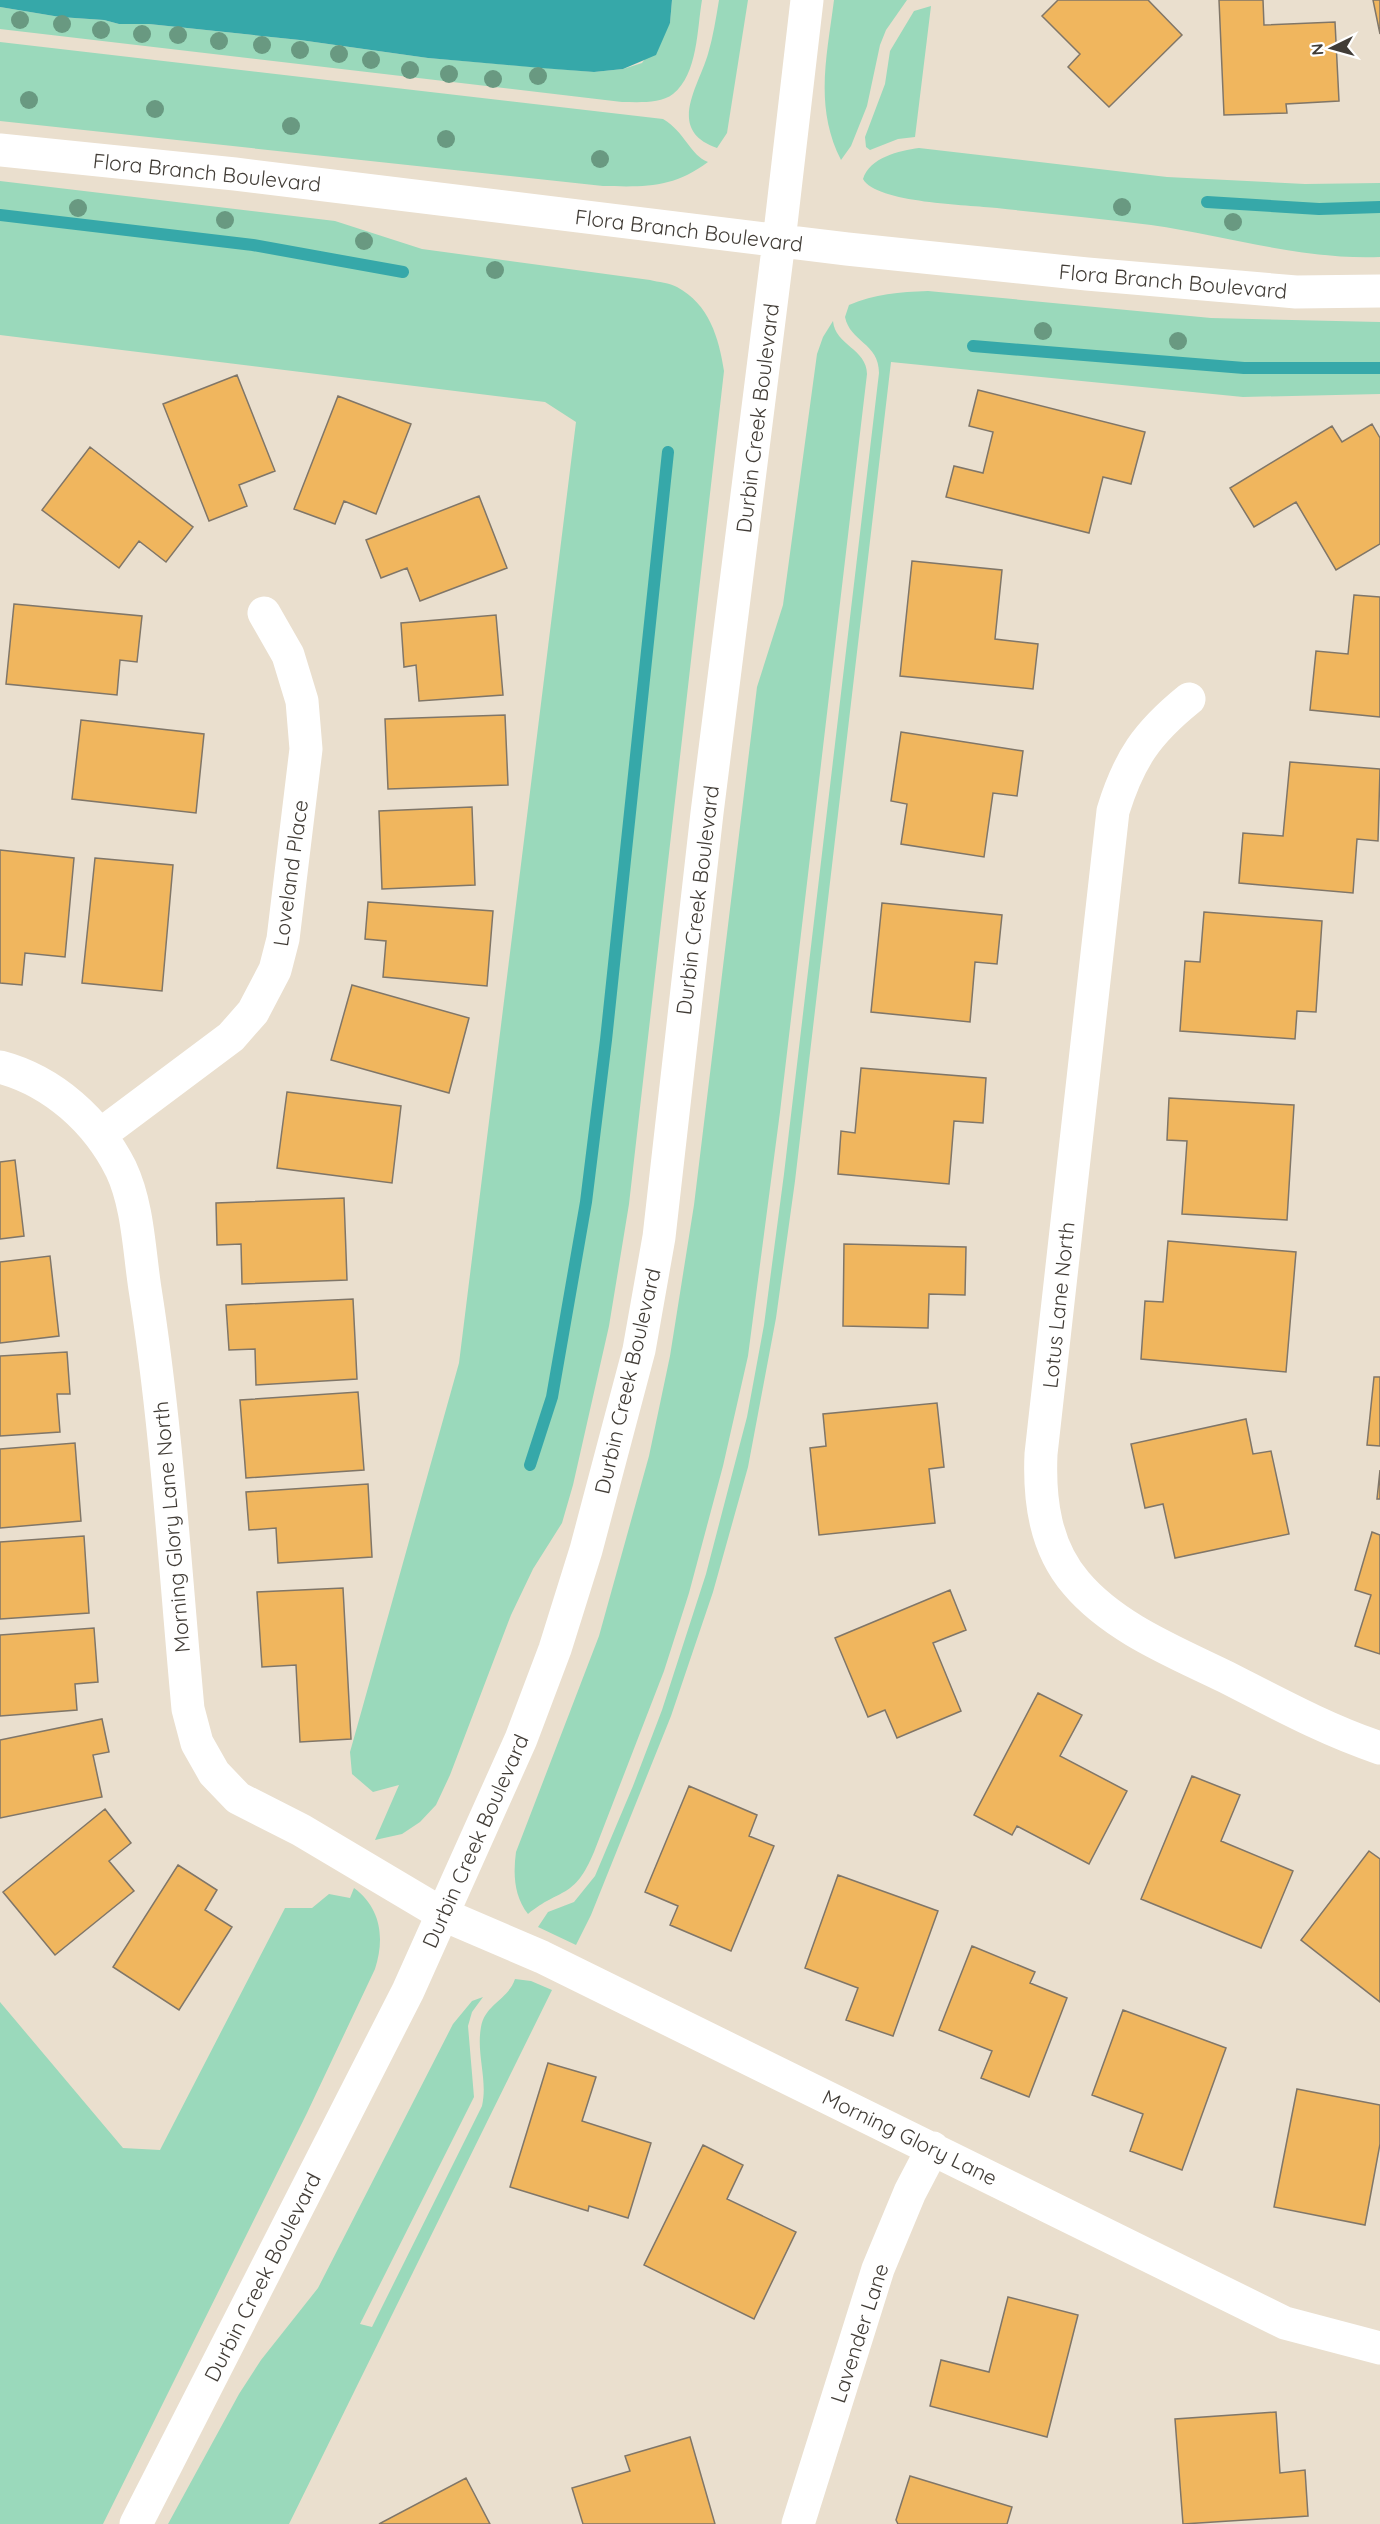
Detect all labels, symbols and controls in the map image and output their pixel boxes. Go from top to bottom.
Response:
north arrow [1302,18,1362,78]
text: N [1307,43,1328,56]
street label: Flora Branch Boulevard [92,147,322,197]
street label: Flora Branch Boulevard [574,203,804,257]
street label: Flora Branch Boulevard [1058,258,1288,304]
street label: Durbin Creek Boulevard [730,302,784,534]
street label: Durbin Creek Boulevard [670,784,724,1016]
street label: Loveland Place [267,798,313,948]
street label: Lotus Lane North [1036,1220,1080,1390]
street label: Durbin Creek Boulevard [588,1266,666,1496]
street label: Morning Glory Lane North [147,1400,195,1654]
street label: Durbin Creek Boulevard [416,1730,534,1952]
street label: Morning Glory Lane [818,2083,1002,2191]
street label: Durbin Creek Boulevard [198,2168,326,2386]
street label: Lavender Lane [824,2260,894,2406]

